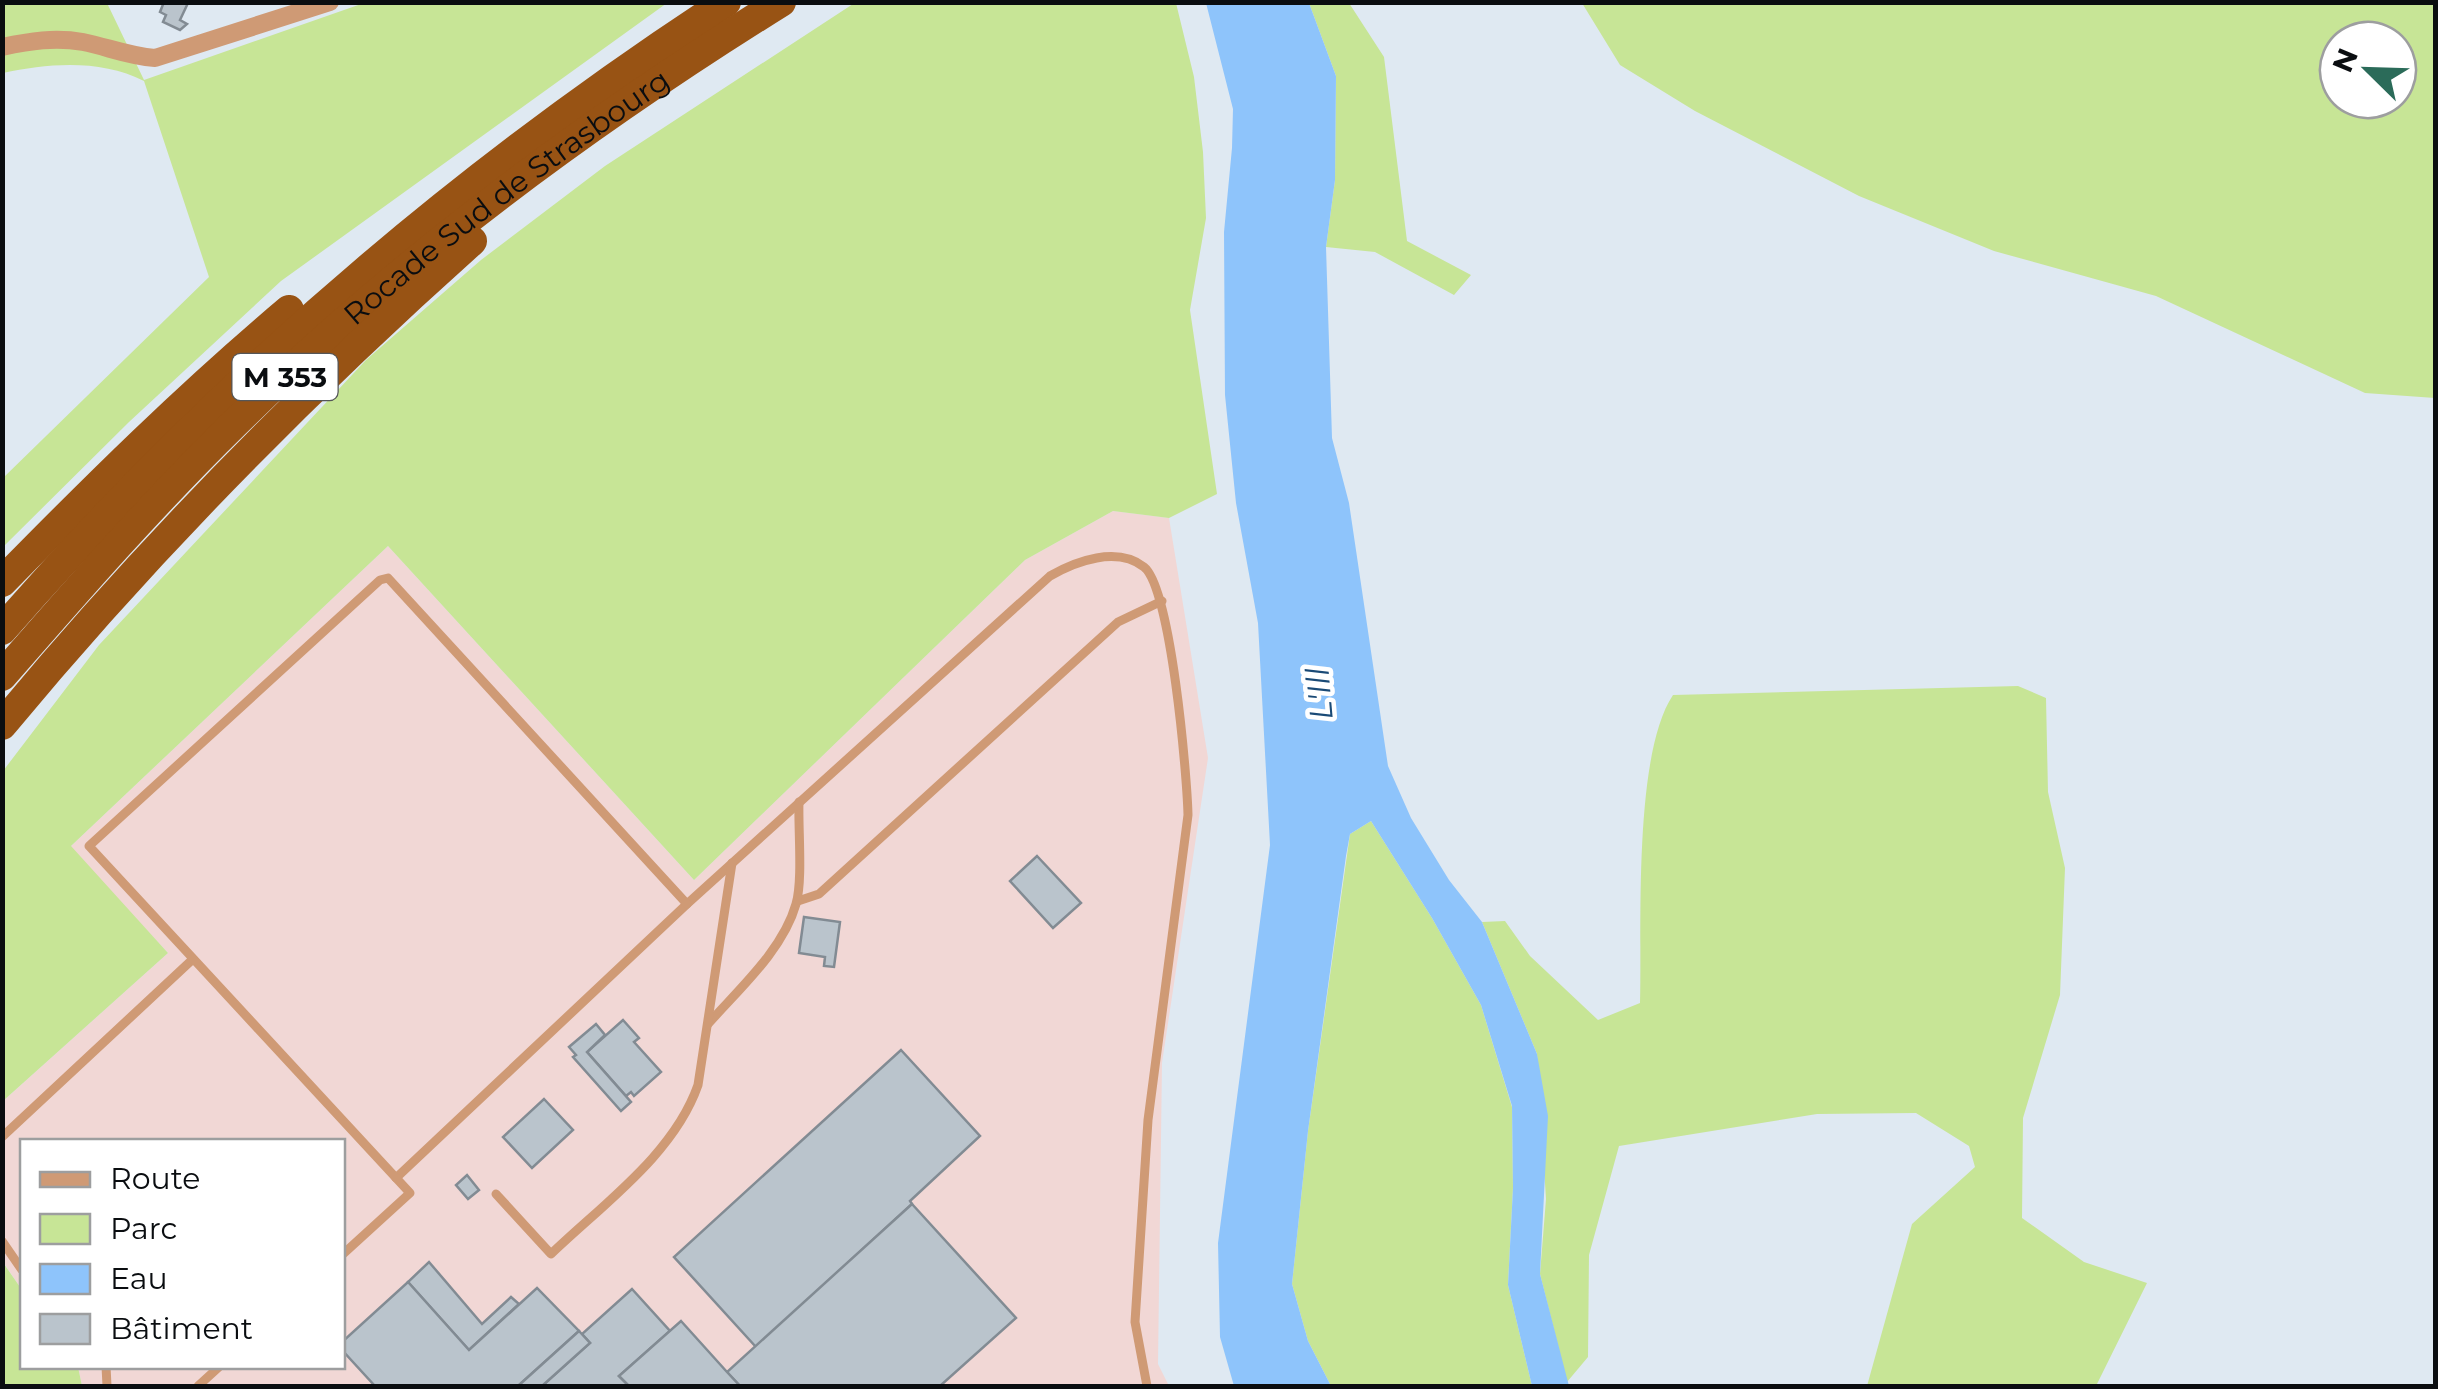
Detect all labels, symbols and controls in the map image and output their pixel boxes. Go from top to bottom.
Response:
north arrow [2318,20,2418,120]
text: N [2325,43,2365,77]
street label: Rocade Sud de Strasbourg [336,61,676,332]
road number: M 353 [232,354,338,400]
water label: L'Ill [1297,666,1341,722]
legend [20,1139,345,1369]
text: Route [110,1160,200,1197]
text: Parc [110,1210,177,1247]
text: Eau [110,1260,168,1297]
text: Bâtiment [110,1310,253,1347]

